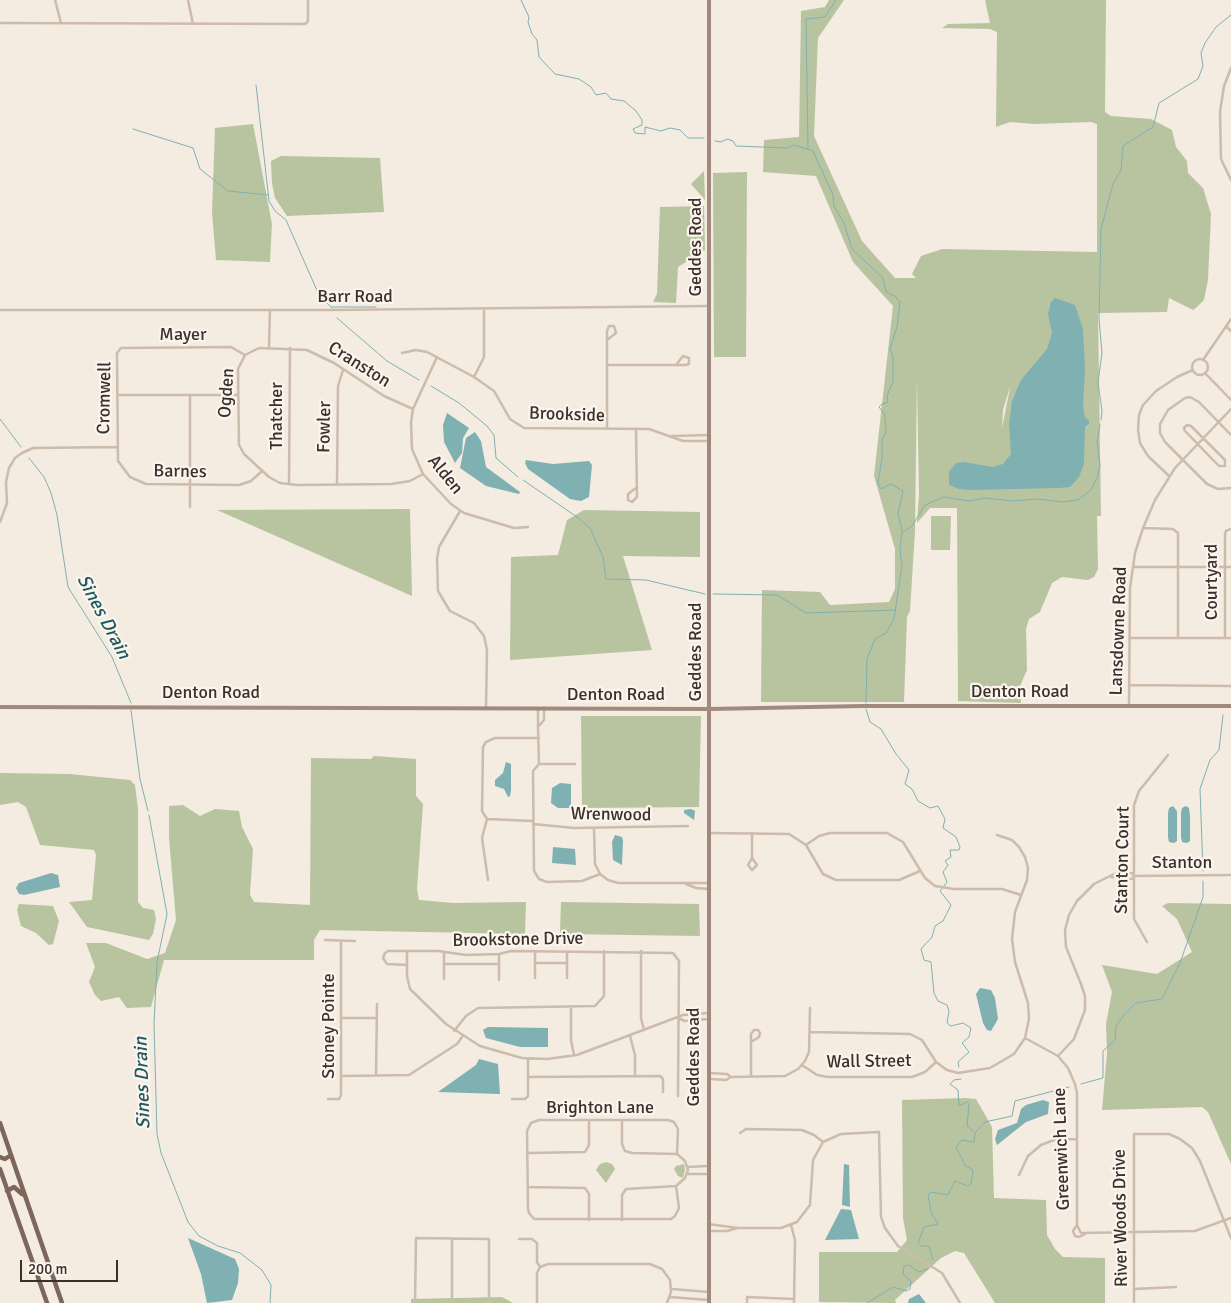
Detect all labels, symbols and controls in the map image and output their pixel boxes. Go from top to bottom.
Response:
street label: Geddes Road [685,197,707,297]
street label: Barr Road [317,286,393,308]
street label: Mayer [159,324,207,346]
street label: Cranston [324,337,394,393]
street label: Cromwell [94,361,116,435]
street label: Ogden [214,367,240,419]
street label: Thatcher [266,382,288,450]
street label: Fowler [314,401,336,453]
street label: Brookside [529,403,605,427]
street label: Alden [423,451,467,499]
street label: Barnes [153,461,207,483]
street label: Courtyard [1201,544,1223,620]
street label: Lansdowne Road [1106,566,1132,696]
water label: Sines Drain [71,571,135,663]
street label: Geddes Road [685,602,707,702]
street label: Denton Road [971,681,1069,703]
street label: Denton Road [162,682,260,704]
street label: Denton Road [567,684,665,706]
street label: Wrenwood [570,803,652,827]
street label: Stanton Court [1111,806,1135,914]
street label: Stanton [1152,852,1212,874]
street label: Brookstone Drive [452,928,584,952]
street label: Stoney Pointe [318,973,340,1079]
street label: Geddes Road [683,1007,705,1107]
water label: Sines Drain [130,1036,156,1130]
street label: Wall Street [826,1050,912,1074]
street label: Greenwich Lane [1049,1087,1075,1211]
street label: Brighton Lane [546,1097,654,1119]
street label: River Woods Drive [1109,1149,1133,1287]
scale bar [22,1250,120,1282]
text: 200 m [28,1260,68,1278]

